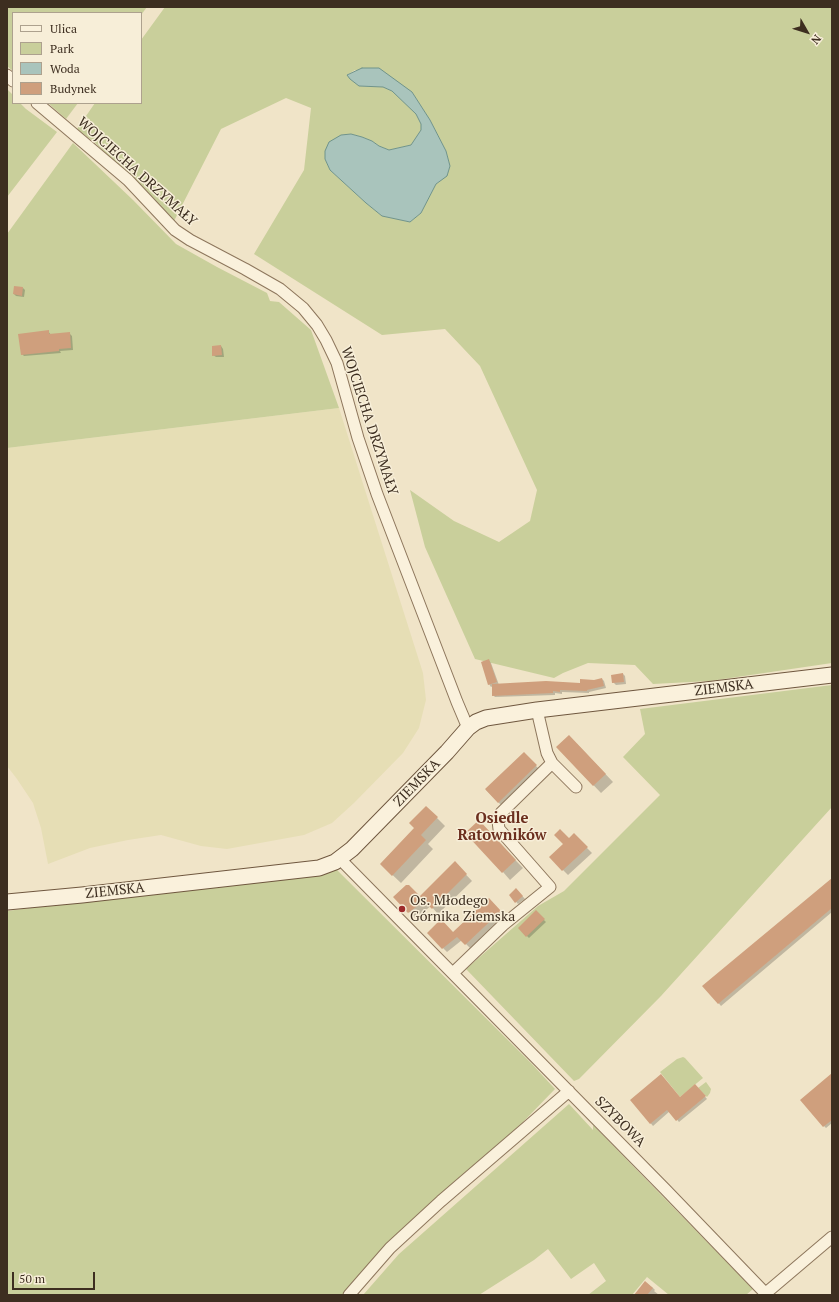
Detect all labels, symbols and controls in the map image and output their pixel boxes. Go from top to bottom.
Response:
legend [12,12,142,104]
north arrow [787,12,827,52]
text: Ulica [50,21,77,36]
text: N [808,32,824,47]
text: Park [50,41,74,56]
text: Woda [50,61,80,76]
text: Budynek [50,81,96,96]
street label: WOJCIECHA DRZYMAŁY [74,114,200,230]
street label: WOJCIECHA DRZYMAŁY [337,345,401,497]
street label: ZIEMSKA [693,676,755,700]
street label: ZIEMSKA [390,756,444,810]
district label: Osiedle Ratowników [458,810,546,845]
street label: ZIEMSKA [85,880,145,902]
place label: Os. Młodego Górnika Ziemska [410,893,515,926]
marker: Os. Młodego Górnika Ziemska [397,904,407,914]
street label: SZYBOWA [591,1093,649,1151]
scale bar [14,1264,97,1290]
text: 50 m [19,1271,45,1286]

